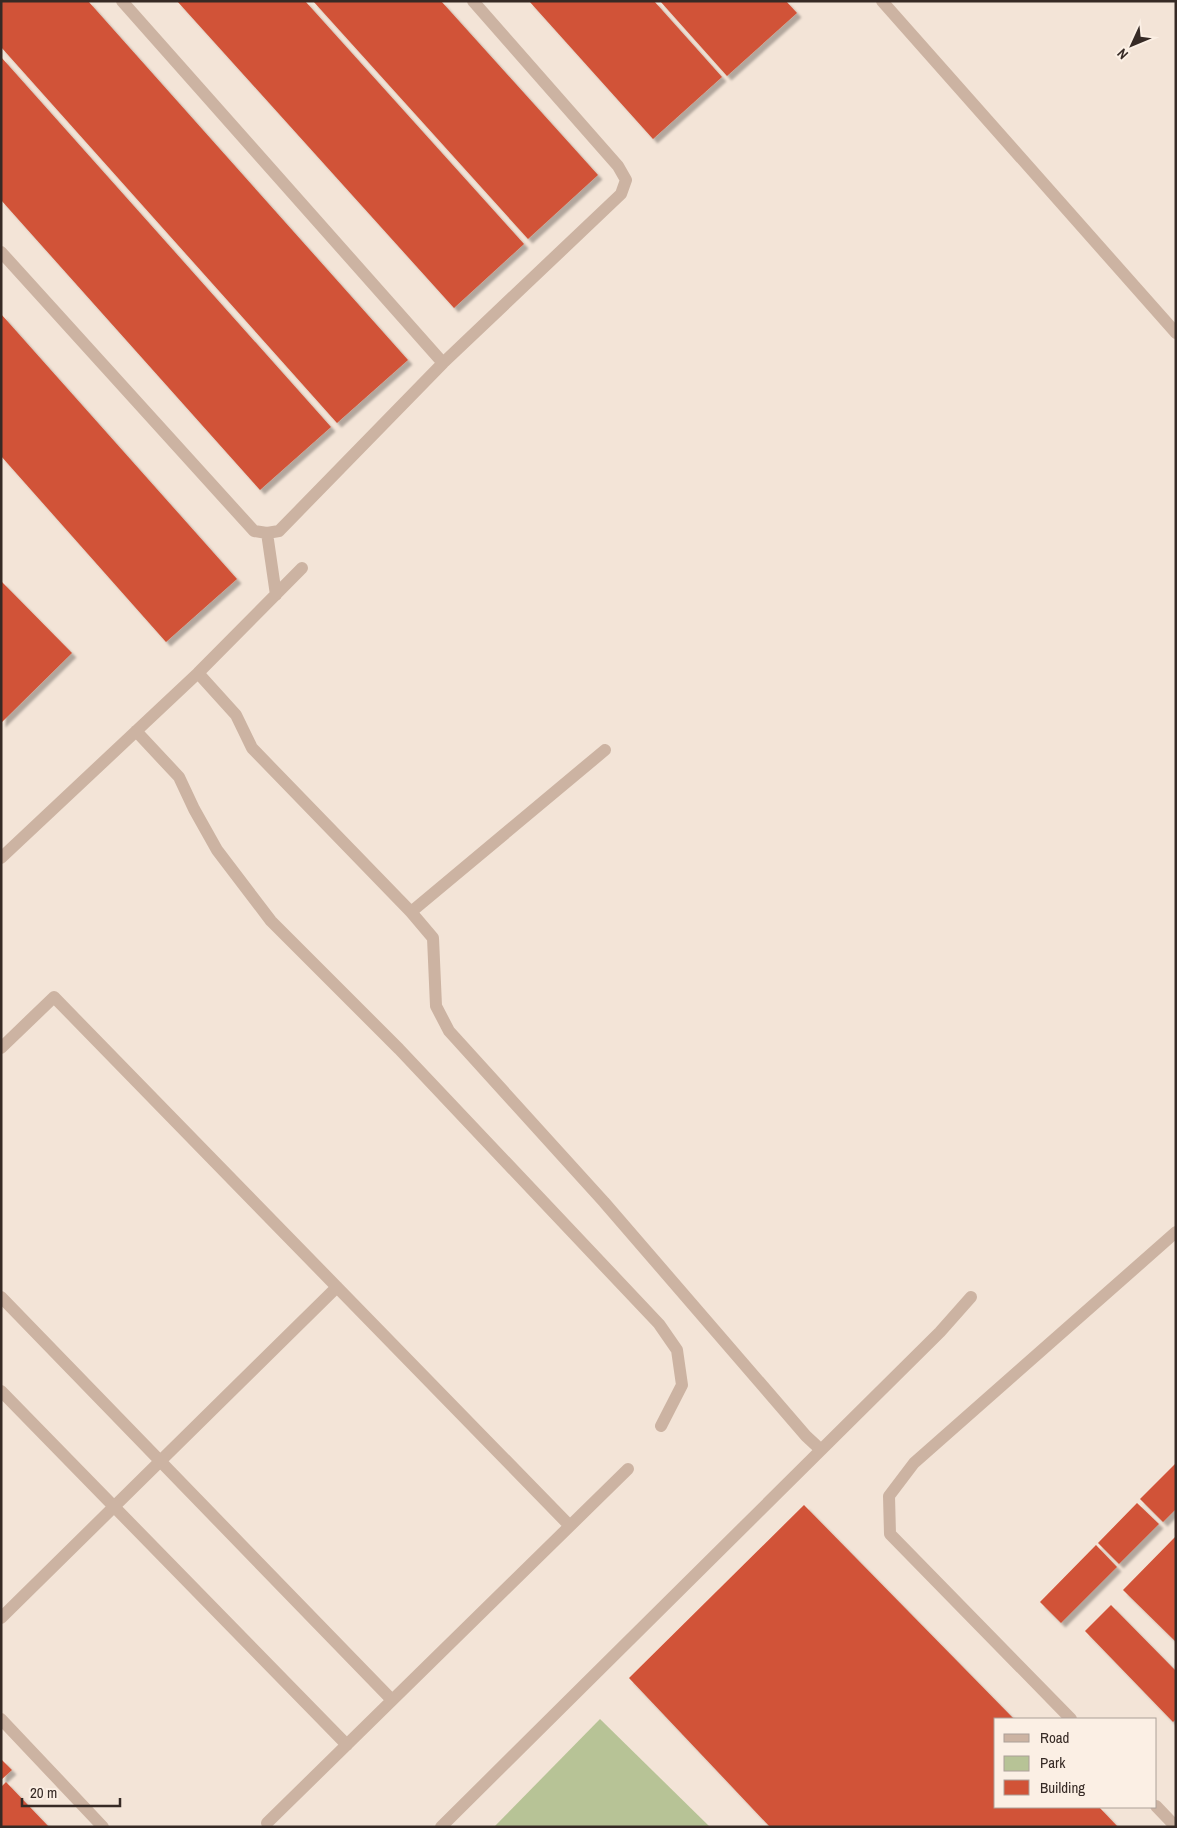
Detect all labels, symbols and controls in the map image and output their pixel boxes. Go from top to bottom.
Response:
north arrow [1107,20,1157,70]
text: N [1113,45,1132,63]
legend [994,1718,1157,1808]
text: Road [1040,1727,1069,1748]
text: Park [1040,1752,1066,1773]
scale bar [22,1776,120,1808]
text: Building [1040,1777,1085,1798]
text: 20 m [30,1782,57,1803]

